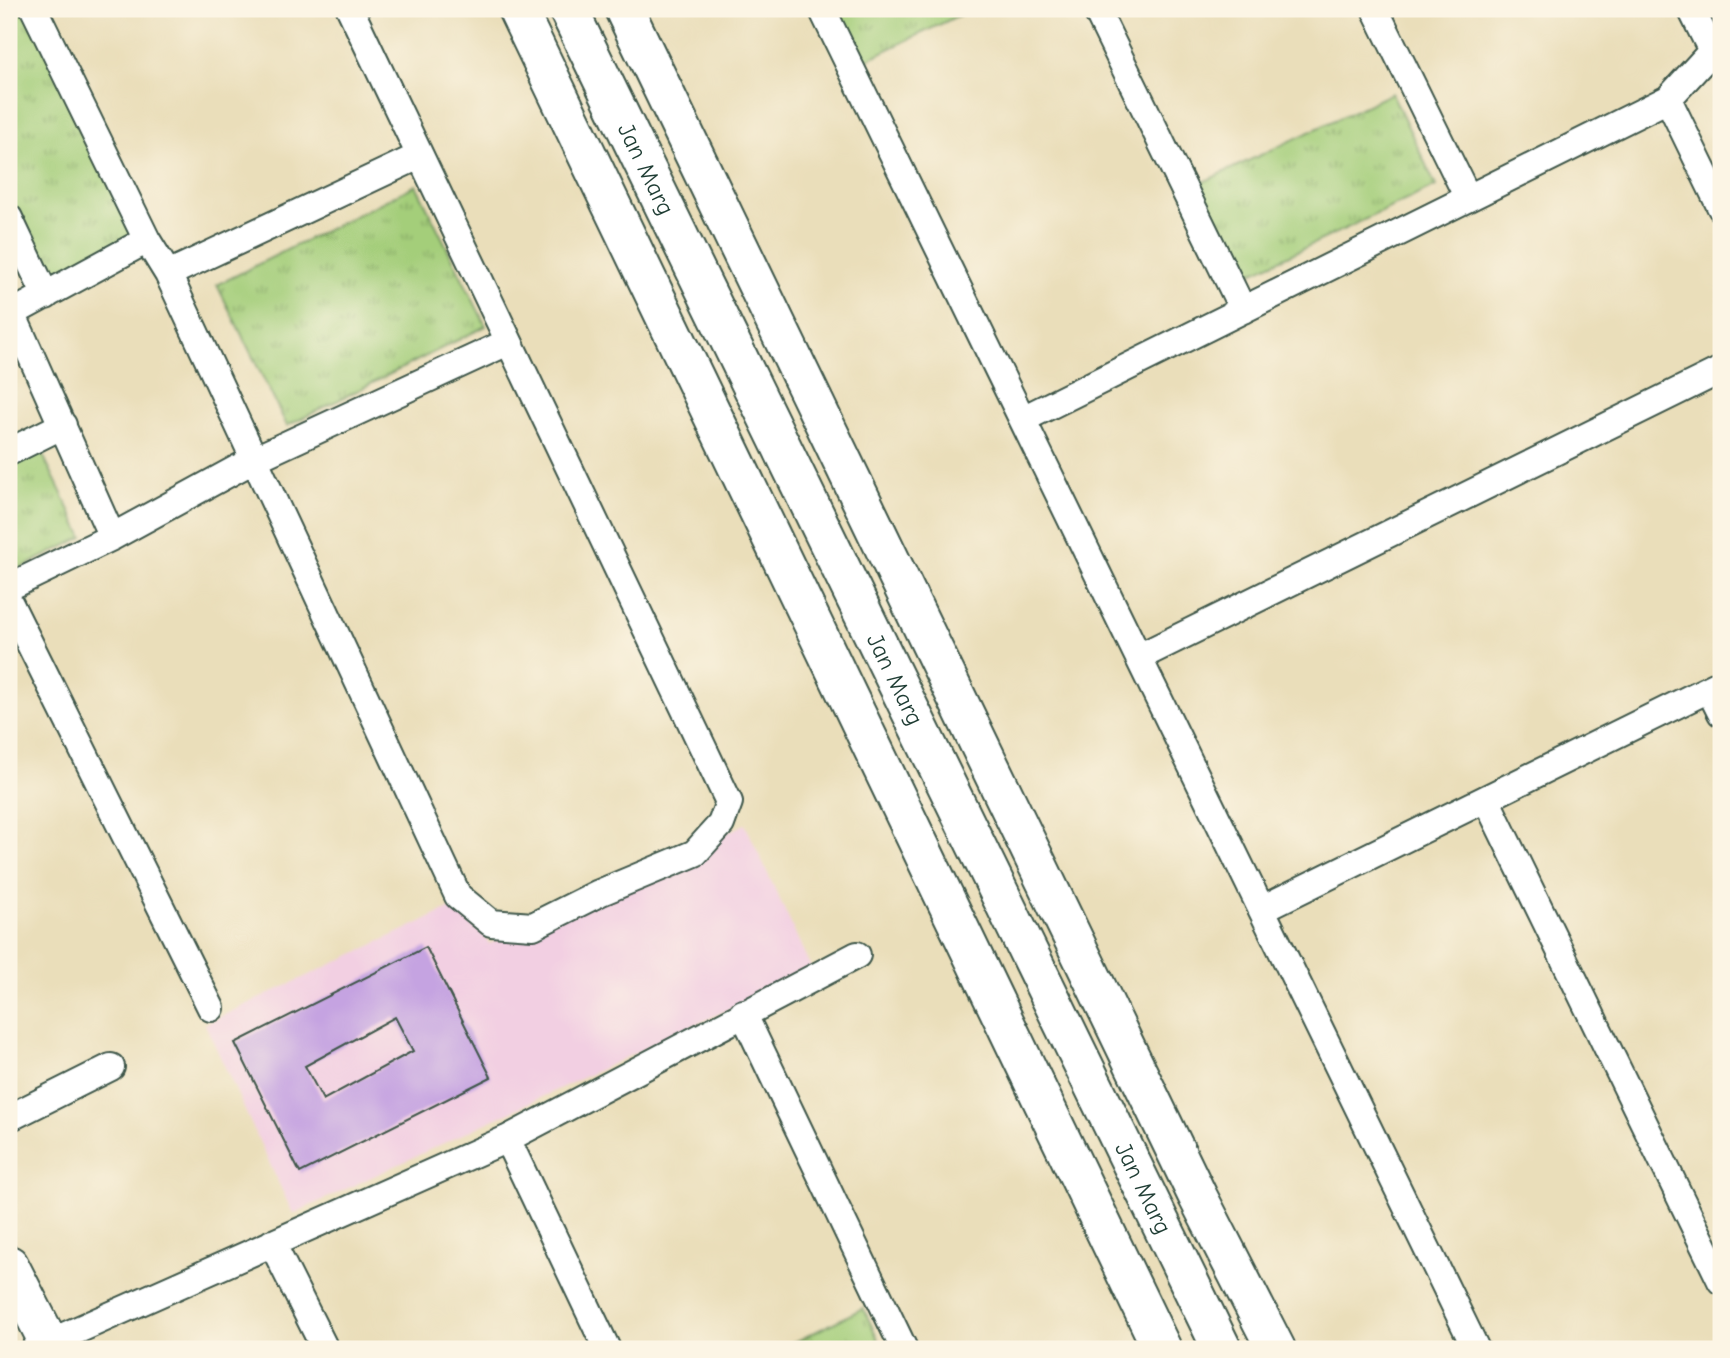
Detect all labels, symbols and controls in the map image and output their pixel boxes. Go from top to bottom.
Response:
street label: Jan Marg [612,118,680,219]
street label: Jan Marg [861,629,929,730]
street label: Jan Marg [1109,1138,1178,1239]

